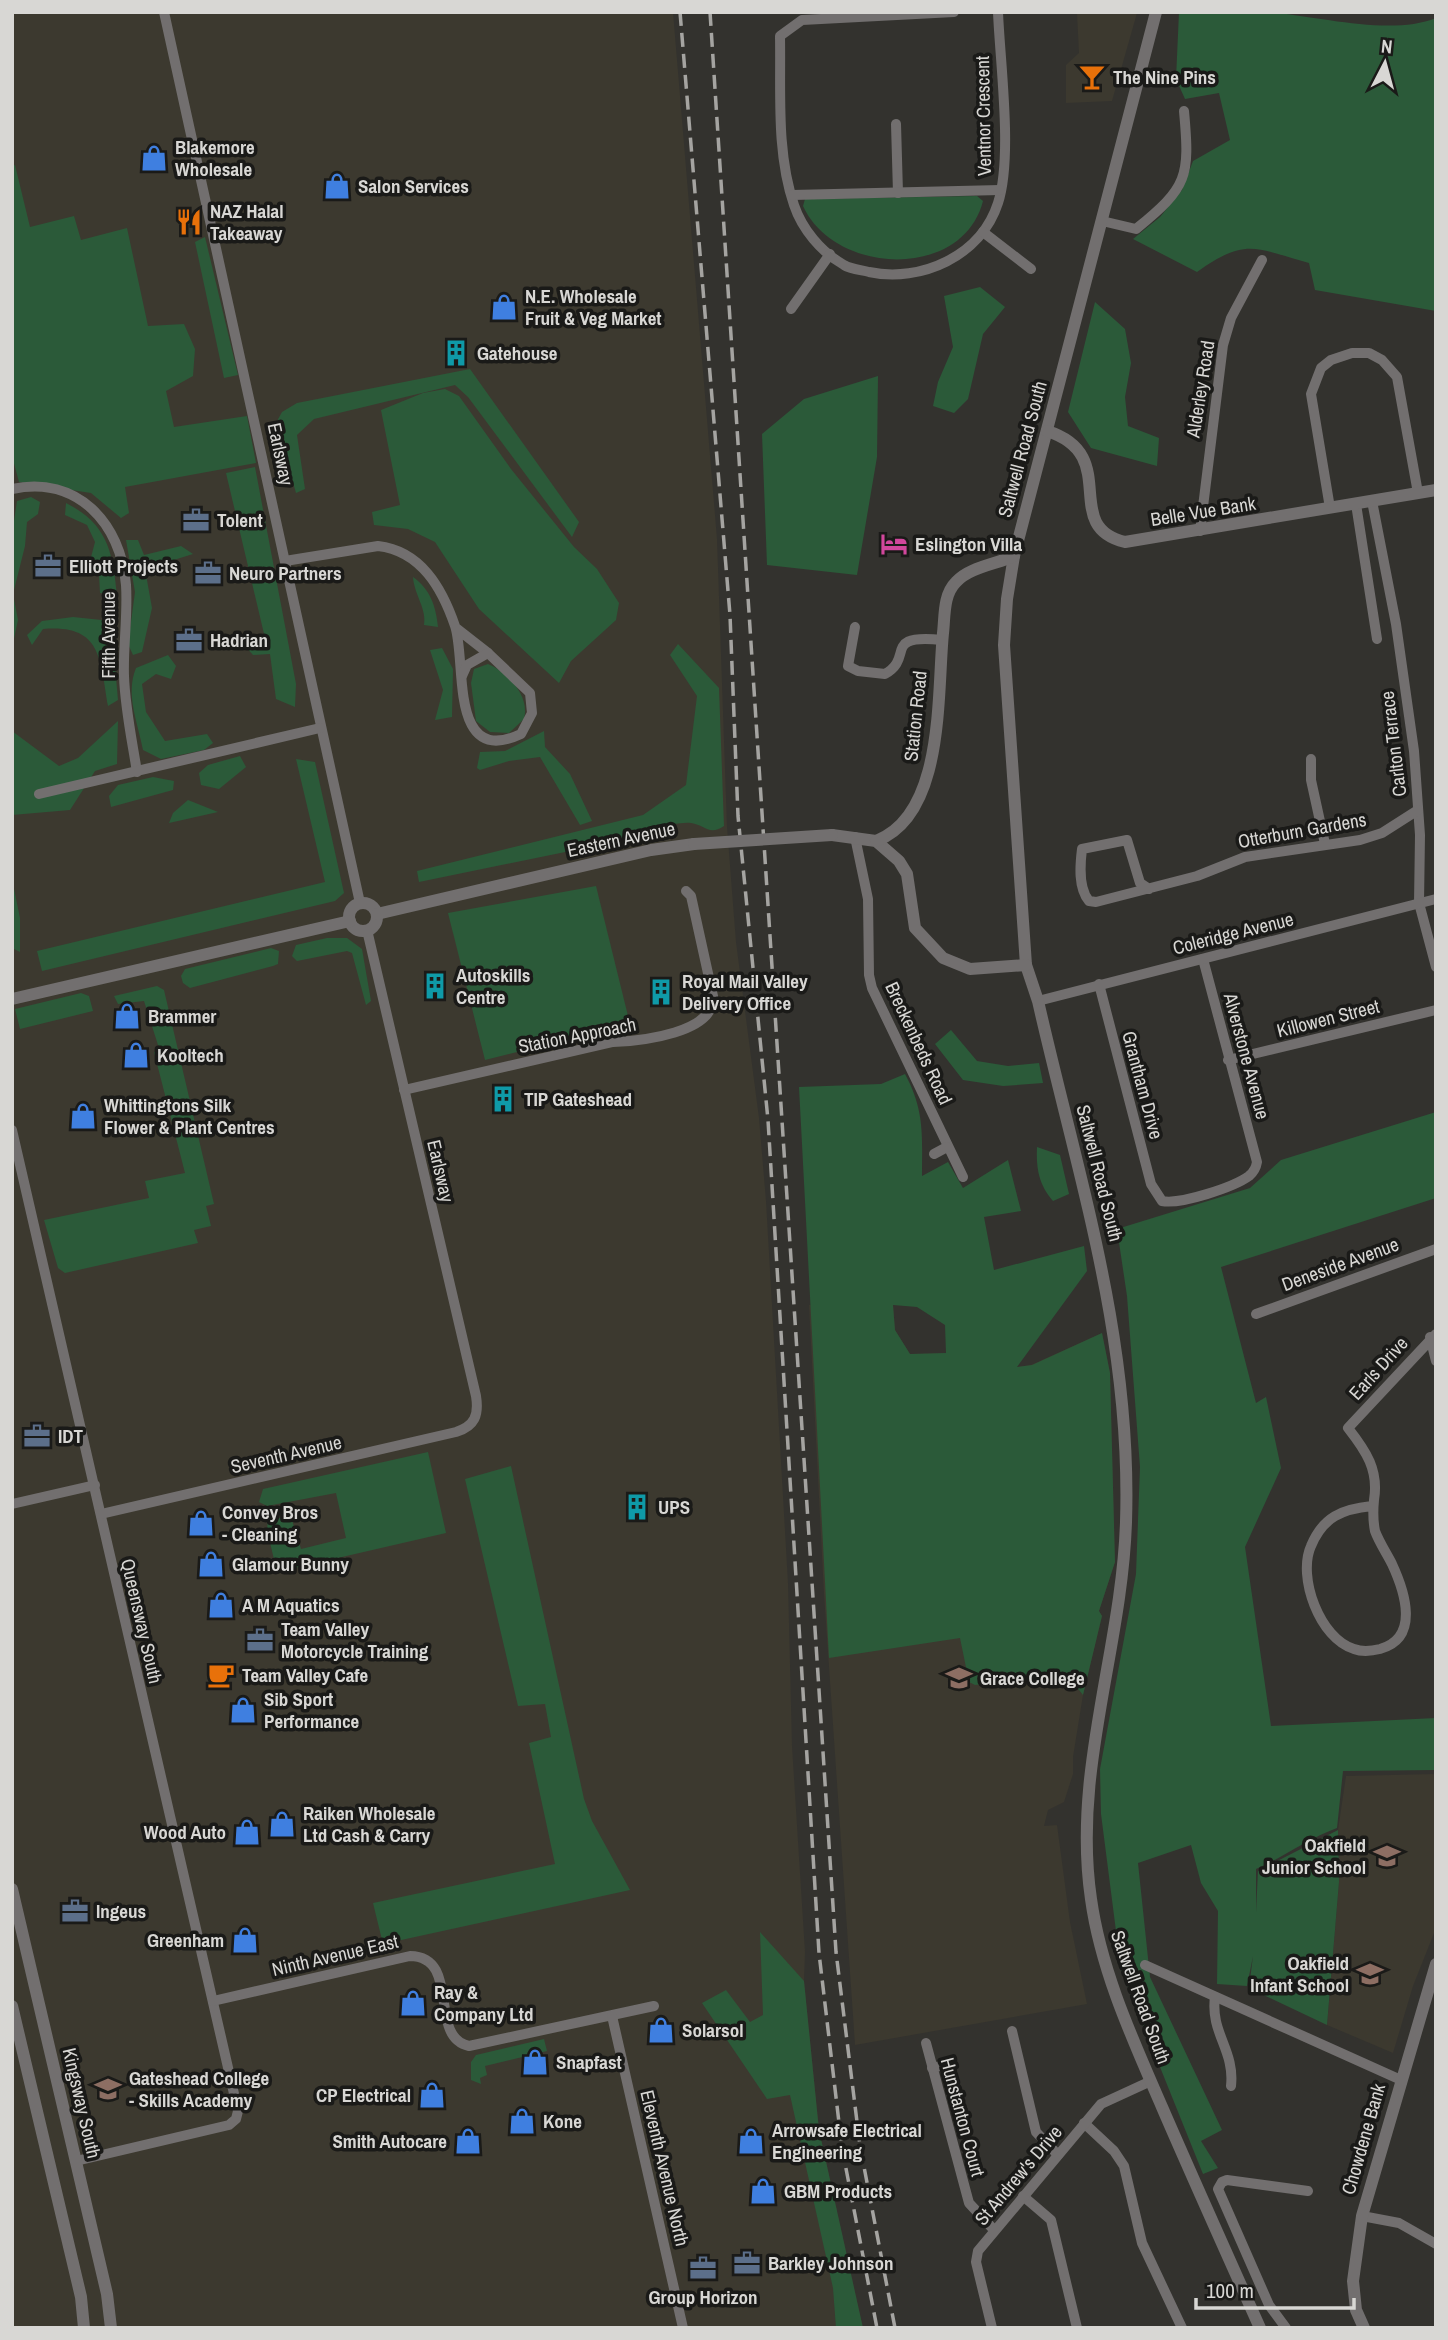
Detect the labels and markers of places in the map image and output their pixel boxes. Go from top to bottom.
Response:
bar icon: The Nine Pins [1077,62,1107,92]
place label: The Nine Pins [1113,64,1216,90]
place label: Blakemore Wholesale [175,134,255,182]
shop icon: Blakemore Wholesale [139,143,169,173]
shop icon: Salon Services [322,171,352,201]
place label: Salon Services [358,173,469,199]
place label: NAZ Halal Takeaway [210,198,284,246]
restaurant icon: NAZ Halal Takeaway [174,207,204,237]
place label: N.E. Wholesale Fruit & Veg Market [525,283,662,331]
shop icon: N.E. Wholesale Fruit & Veg Market [489,292,519,322]
building icon: Gatehouse [441,338,471,368]
place label: Gatehouse [477,340,558,366]
office icon: Tolent [181,505,211,535]
place label: Tolent [217,507,263,533]
hotel icon: Eslington Villa [879,529,909,559]
place label: Eslington Villa [915,531,1022,557]
office icon: Elliott Projects [33,551,63,581]
place label: Elliott Projects [69,553,178,579]
office icon: Neuro Partners [193,558,223,588]
place label: Neuro Partners [229,560,342,586]
office icon: Hadrian [174,625,204,655]
place label: Hadrian [210,627,268,653]
place label: Autoskills Centre [456,962,530,1010]
place label: Royal Mail Valley Delivery Office [682,968,808,1016]
building icon: Autoskills Centre [420,971,450,1001]
building icon: Royal Mail Valley Delivery Office [646,977,676,1007]
shop icon: Brammer [112,1001,142,1031]
place label: Brammer [148,1003,216,1029]
shop icon: Kooltech [121,1040,151,1070]
place label: Kooltech [157,1042,224,1068]
building icon: TIP Gateshead [488,1084,518,1114]
place label: TIP Gateshead [524,1086,632,1112]
place label: Whittingtons Silk Flower & Plant Centres [104,1092,275,1140]
shop icon: Whittingtons Silk Flower & Plant Centres [68,1101,98,1131]
office icon: IDT [22,1421,52,1451]
place label: IDT [58,1423,84,1449]
building icon: UPS [622,1492,652,1522]
place label: UPS [658,1494,690,1520]
place label: Convey Bros - Cleaning [222,1499,318,1547]
shop icon: Convey Bros - Cleaning [186,1508,216,1538]
shop icon: Glamour Bunny [196,1549,226,1579]
place label: Glamour Bunny [232,1551,349,1577]
shop icon: A M Aquatics [206,1590,236,1620]
place label: A M Aquatics [242,1592,340,1618]
place label: Team Valley Motorcycle Training [281,1616,429,1664]
office icon: Team Valley Motorcycle Training [245,1625,275,1655]
cafe icon: Team Valley Cafe [206,1660,236,1690]
place label: Team Valley Cafe [242,1662,369,1688]
school or university icon: Grace College [944,1663,974,1693]
place label: Grace College [980,1665,1085,1691]
place label: Sib Sport Performance [264,1686,360,1734]
shop icon: Sib Sport Performance [228,1695,258,1725]
place label: Raiken Wholesale Ltd Cash & Carry [303,1800,436,1848]
shop icon: Raiken Wholesale Ltd Cash & Carry [267,1809,297,1839]
shop icon: Wood Auto [232,1817,262,1847]
place label: Wood Auto [144,1819,226,1845]
place label: Oakfield Junior School [1262,1832,1366,1880]
school or university icon: Oakfield Junior School [1372,1841,1402,1871]
office icon: Ingeus [60,1896,90,1926]
place label: Ingeus [96,1898,146,1924]
shop icon: Greenham [230,1925,260,1955]
place label: Greenham [147,1927,224,1953]
place label: Oakfield Infant School [1250,1950,1349,1998]
school or university icon: Oakfield Infant School [1355,1959,1385,1989]
place label: Ray & Company Ltd [434,1979,534,2027]
shop icon: Ray & Company Ltd [398,1988,428,2018]
shop icon: Solarsol [646,2015,676,2045]
place label: Solarsol [682,2017,743,2043]
shop icon: Snapfast [520,2047,550,2077]
place label: Snapfast [556,2049,622,2075]
place label: Gateshead College - Skills Academy [129,2065,270,2113]
school or university icon: Gateshead College - Skills Academy [93,2074,123,2104]
shop icon: CP Electrical [417,2080,447,2110]
place label: CP Electrical [316,2082,411,2108]
shop icon: Kone [507,2106,537,2136]
place label: Kone [543,2108,582,2134]
place label: Arrowsafe Electrical Engineering [772,2117,922,2165]
shop icon: Smith Autocare [453,2126,483,2156]
shop icon: Arrowsafe Electrical Engineering [736,2126,766,2156]
place label: Smith Autocare [332,2128,447,2154]
shop icon: GBM Products [748,2176,778,2206]
place label: GBM Products [784,2178,892,2204]
office icon: Barkley Johnson [732,2248,762,2278]
place label: Barkley Johnson [768,2250,894,2276]
office icon: Group Horizon [688,2253,718,2283]
place label: Group Horizon [648,2284,758,2310]

